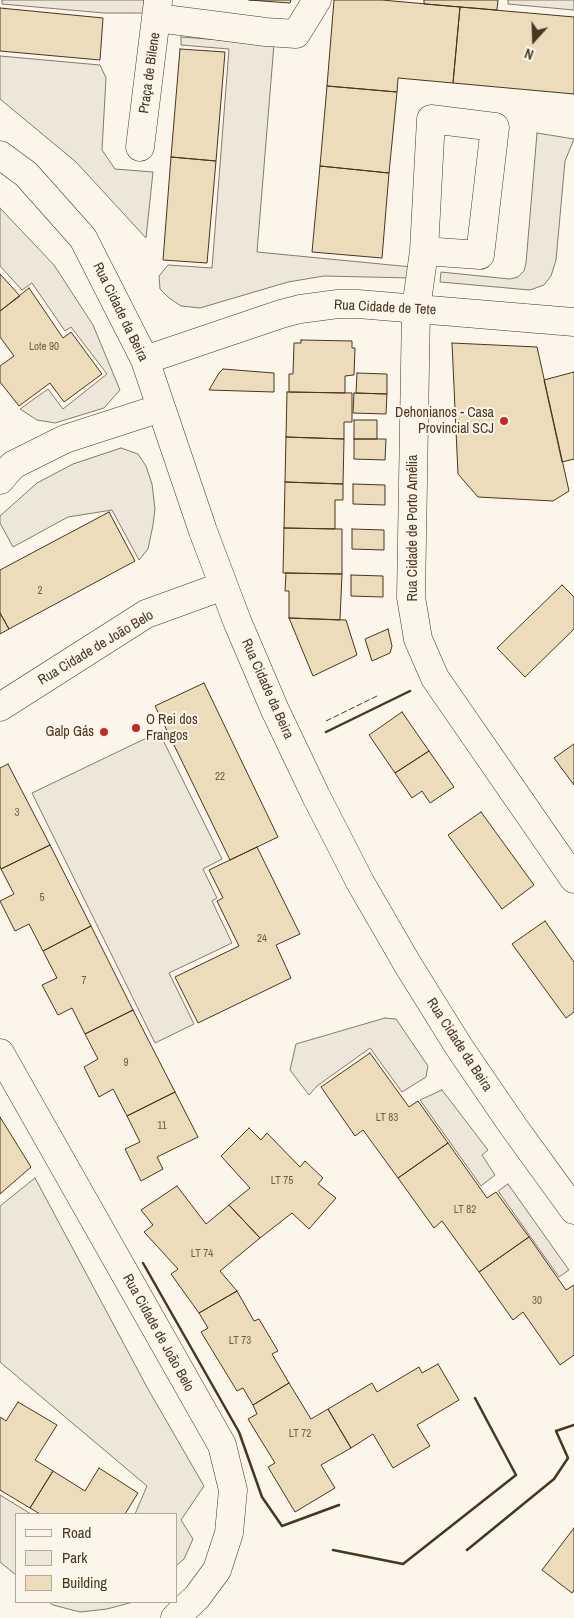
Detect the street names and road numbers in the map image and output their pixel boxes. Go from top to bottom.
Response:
street label: Praça de Bilene [136,31,164,115]
street label: Rua Cidade da Beira [89,260,151,364]
street label: Rua Cidade de Tete [334,297,436,319]
street label: Rua Cidade de Porto Amélia [405,455,421,601]
street label: Rua Cidade de João Belo [35,607,157,689]
street label: Rua Cidade da Beira [237,636,297,742]
street label: Rua Cidade da Beira [423,995,495,1095]
street label: Rua Cidade de João Belo [119,1271,197,1395]

